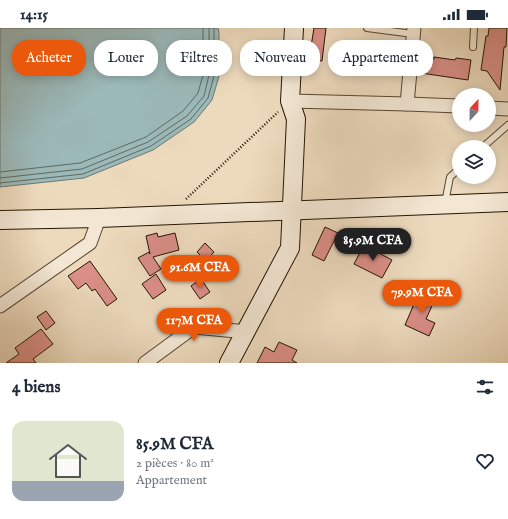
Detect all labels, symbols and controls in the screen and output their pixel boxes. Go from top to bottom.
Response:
text: 14:15 [20,5,48,24]
chip: Acheter [12,40,86,76]
chip: Louer [94,40,158,76]
chip: Filtres [166,40,232,76]
chip: Nouveau [240,40,320,76]
chip: Appartement [328,40,433,76]
north arrow [452,88,496,132]
map controls [452,88,496,184]
button: layers [452,140,496,184]
pin: 85.9M CFA [327,228,419,262]
text: 85.9M CFA [343,232,403,249]
pin: 91.6M CFA [154,255,246,289]
text: 91.6M CFA [170,259,230,276]
pin: 79.9M CFA [376,280,468,314]
text: 79.9M CFA [391,284,453,301]
pin: 117M CFA [153,308,235,342]
text: 117M CFA [166,312,222,329]
icon: filters [474,376,496,398]
text: 4 biens [12,377,60,398]
text: 85.9M CFA [136,434,214,455]
icon: home [44,437,92,485]
icon: heart [474,450,496,472]
text: 2 pièces · 80 m² [136,455,214,472]
text: Appartement [136,472,207,489]

